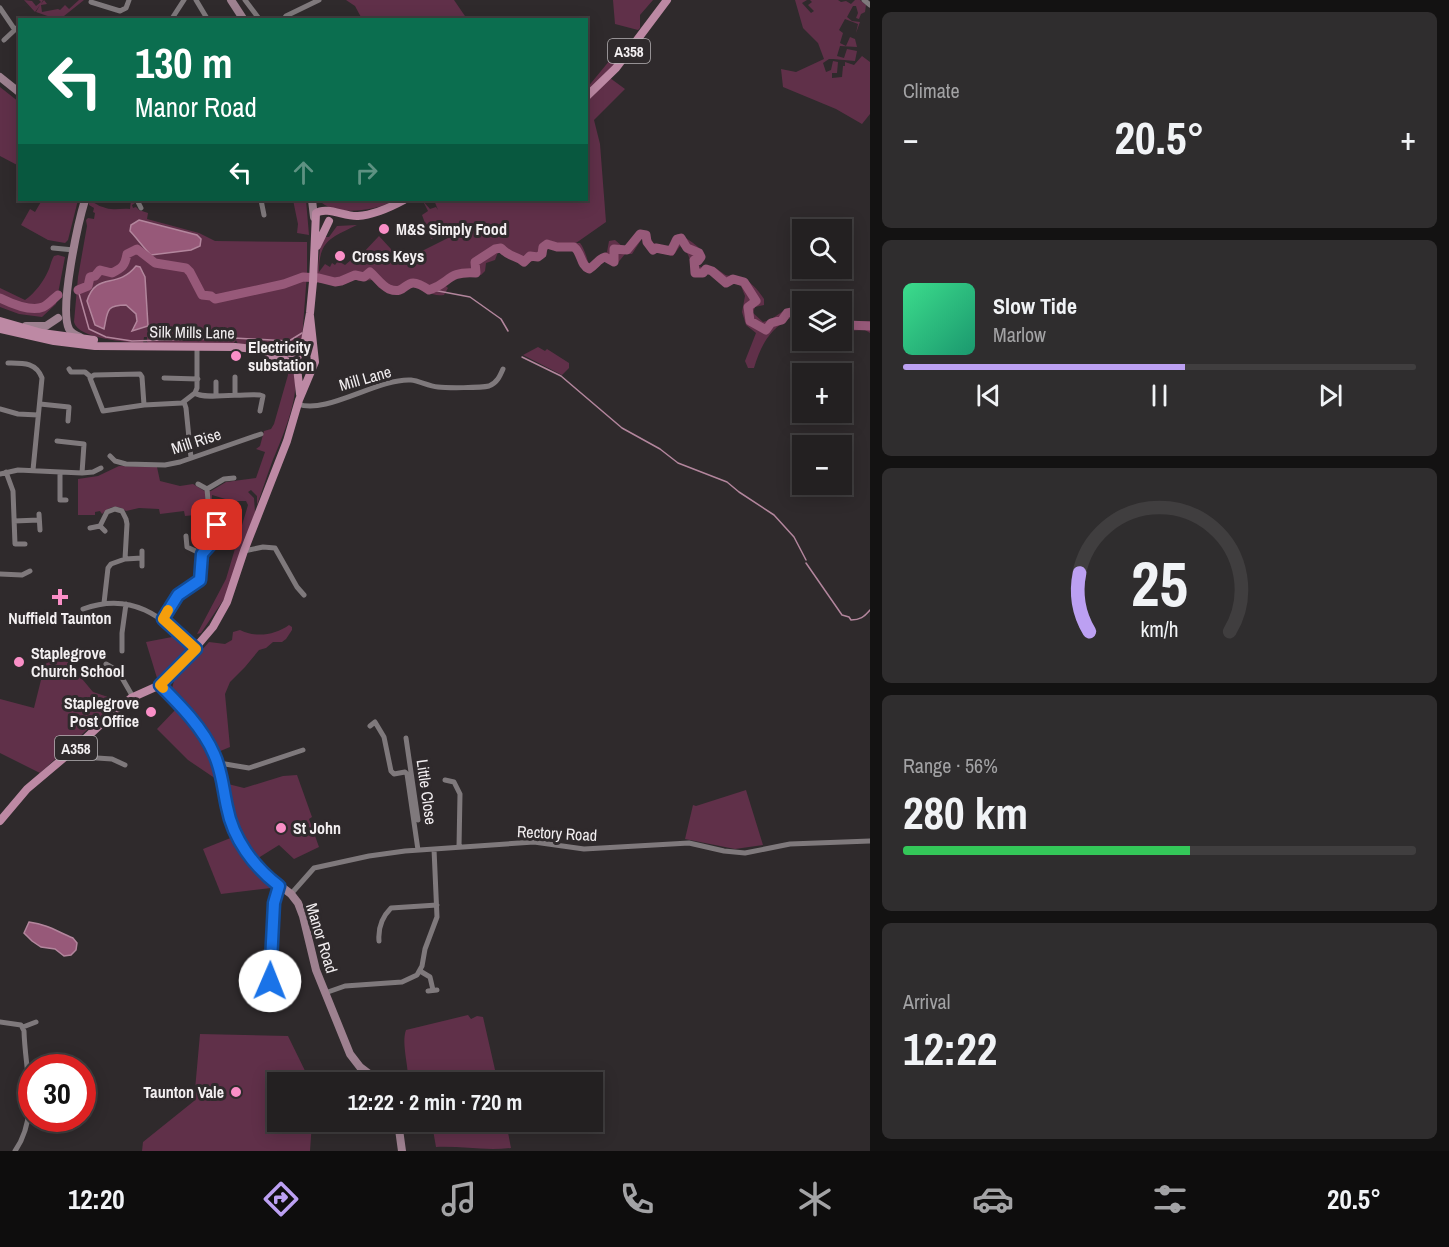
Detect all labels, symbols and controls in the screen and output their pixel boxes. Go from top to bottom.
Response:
text: 130 m [135,35,233,91]
road number: A358 [608,39,650,63]
icon: left [36,42,114,120]
text: Climate [903,77,960,104]
text: Manor Road [135,89,257,125]
text: 20.5° [1115,107,1204,168]
text: − [903,116,919,160]
text: + [1400,116,1416,160]
icon: left [224,156,257,189]
icon: ahead [287,156,320,189]
icon: right [350,156,383,189]
place label: M&S Simply Food [396,218,507,240]
map controls [792,219,852,495]
button: search [792,219,852,279]
marker: M&S Simply Food [377,222,391,236]
place label: Cross Keys [352,245,424,267]
marker: Cross Keys [333,249,347,263]
button: layers [792,291,852,351]
text: Slow Tide [993,291,1077,321]
street label: Silk Mills Lane [149,320,235,344]
text: Marlow [993,321,1046,348]
place label: Electricity substation [248,336,314,376]
marker: Electricity substation [229,349,243,363]
street label: Mill Lane [336,360,394,396]
button: + [792,363,852,423]
icon: previous [972,379,1005,412]
icon: pause [1143,379,1176,412]
icon: next [1314,379,1347,412]
street label: Mill Rise [168,423,224,459]
button: − [792,435,852,495]
pin [191,499,242,550]
icon: arrive [200,508,233,541]
text: 25 [1131,542,1188,626]
marker: Nuffield Taunton [51,588,69,606]
place label: Nuffield Taunton [8,607,112,629]
text: km/h [1140,616,1179,645]
place label: Staplegrove Church School [31,642,124,682]
marker: Staplegrove Church School [12,655,26,669]
place label: Staplegrove Post Office [64,692,139,732]
marker: Staplegrove Post Office [144,705,158,719]
road number: A358 [55,736,97,760]
text: Range · 56% [903,752,998,779]
street label: Little Close [412,758,442,826]
text: 280 km [903,782,1028,843]
place label: St John [293,817,341,839]
street label: Rectory Road [516,820,598,846]
marker: St John [274,821,288,835]
street label: Manor Road [301,900,343,976]
position arrow [238,949,302,1013]
text: Arrival [903,988,950,1015]
text: 12:22 [903,1018,997,1079]
speed limit sign: 30 [18,1054,96,1132]
place label: Taunton Vale [143,1081,224,1103]
marker: Taunton Vale [229,1085,243,1099]
text: 12:22 · 2 min · 720 m [348,1087,522,1117]
icon: directions [260,1178,302,1220]
icon: music [438,1178,480,1220]
icon: phone [616,1178,658,1220]
icon: climate [794,1178,836,1220]
icon: car [972,1178,1014,1220]
icon: filters [1149,1178,1191,1220]
text: 12:20 [68,1181,125,1217]
text: 20.5° [1327,1181,1381,1217]

